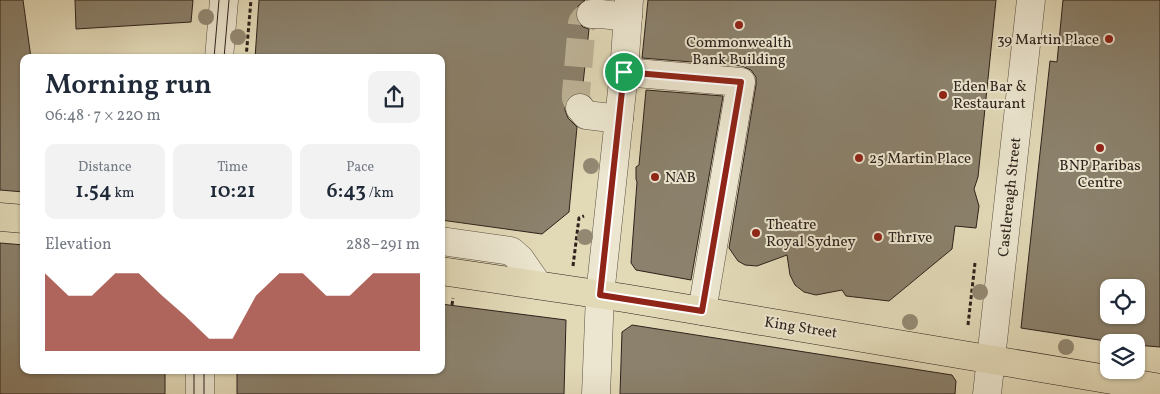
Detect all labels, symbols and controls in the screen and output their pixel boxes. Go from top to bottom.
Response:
marker: Commonwealth Bank Building [733,19,745,31]
place label: 39 Martin Place [997,30,1099,51]
place label: Commonwealth Bank Building [686,33,792,71]
marker: 39 Martin Place [1103,33,1115,45]
pin [603,51,645,93]
icon: arrive [610,58,638,86]
text: Morning run [45,66,212,105]
button: share [368,71,420,123]
place label: Eden Bar & Restaurant [953,77,1027,115]
marker: Eden Bar & Restaurant [937,89,949,101]
text: 06:48 · 7 × 220 m [45,105,161,127]
street label: Castlereagh Street [994,136,1027,258]
marker: BNP Paribas Centre [1094,142,1106,154]
place label: 25 Martin Place [869,149,971,170]
marker: 25 Martin Place [853,152,865,164]
place label: BNP Paribas Centre [1059,156,1141,194]
text: Distance [78,158,132,177]
text: Time [217,158,248,177]
text: Pace [346,158,374,177]
place label: NAB [665,168,696,189]
marker: NAB [649,171,661,183]
text: 1.54 [75,177,112,206]
text: 10:21 [209,177,256,206]
text: 6:43 [327,177,366,206]
text: km [112,184,134,203]
text: /km [366,184,394,203]
place label: Theatre Royal Sydney [766,215,856,253]
marker: Theatre Royal Sydney [750,227,762,239]
place label: Thr1ve [888,228,932,249]
marker: Thr1ve [872,231,884,243]
text: Elevation [45,234,112,256]
text: 288–291 m [346,234,420,256]
map controls [1100,279,1145,379]
button: locate [1100,279,1145,324]
street label: King Street [763,312,839,345]
button: layers [1100,334,1145,379]

